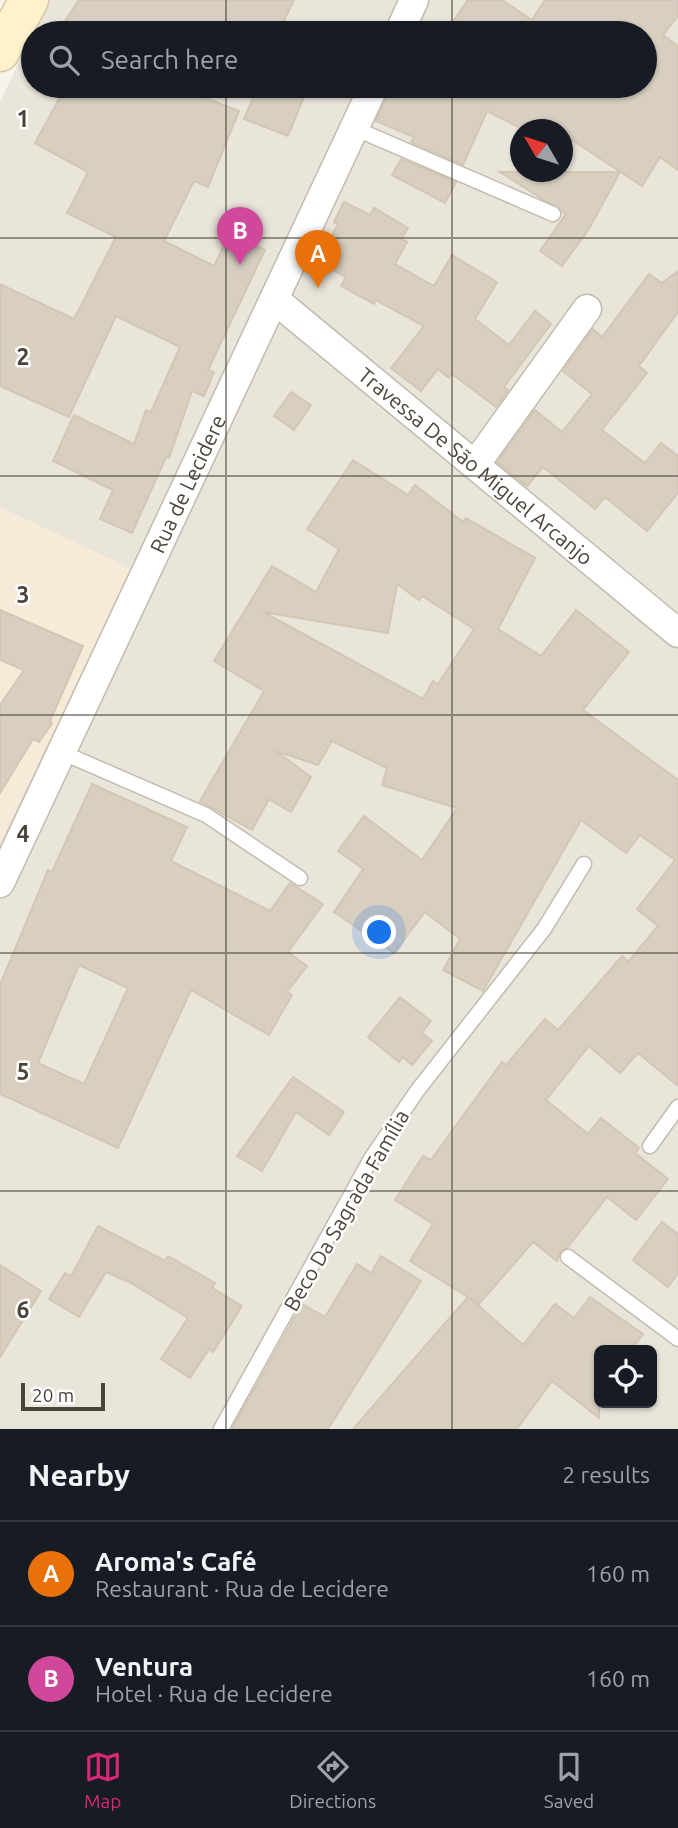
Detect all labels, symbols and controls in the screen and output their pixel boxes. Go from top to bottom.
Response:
search box [21,21,657,98]
icon: search [45,41,83,79]
text: Search here [101,45,238,74]
text: 1 [17,106,29,131]
north arrow [510,119,573,182]
pin: B [217,207,263,265]
pin: A [295,230,341,288]
text: 2 [17,344,29,369]
street label: Travessa De São Miguel Arcanjo [354,362,598,570]
street label: Rua de Lecidere [145,411,230,557]
text: 3 [17,582,29,607]
text: 4 [17,821,30,846]
your location [362,915,396,949]
text: 5 [17,1059,29,1084]
street label: Beco Da Sagrada Família [279,1105,413,1315]
text: 6 [17,1297,30,1322]
map controls [594,1345,657,1408]
button: locate [594,1345,657,1408]
scale bar [21,1380,105,1412]
text: 20 m [32,1384,74,1406]
text: Nearby [28,1458,130,1492]
text: 2 results [562,1462,650,1487]
text: Aroma's Café [95,1547,257,1576]
text: A [43,1561,59,1586]
text: 160 m [586,1561,650,1586]
text: Restaurant · Rua de Lecidere [95,1576,389,1601]
text: Ventura [95,1652,193,1681]
text: B [43,1666,59,1691]
text: 160 m [586,1666,650,1691]
text: Hotel · Rua de Lecidere [95,1681,333,1706]
tab: Map [84,1748,122,1812]
tab: Directions [289,1748,376,1812]
tab: Saved [544,1748,594,1812]

